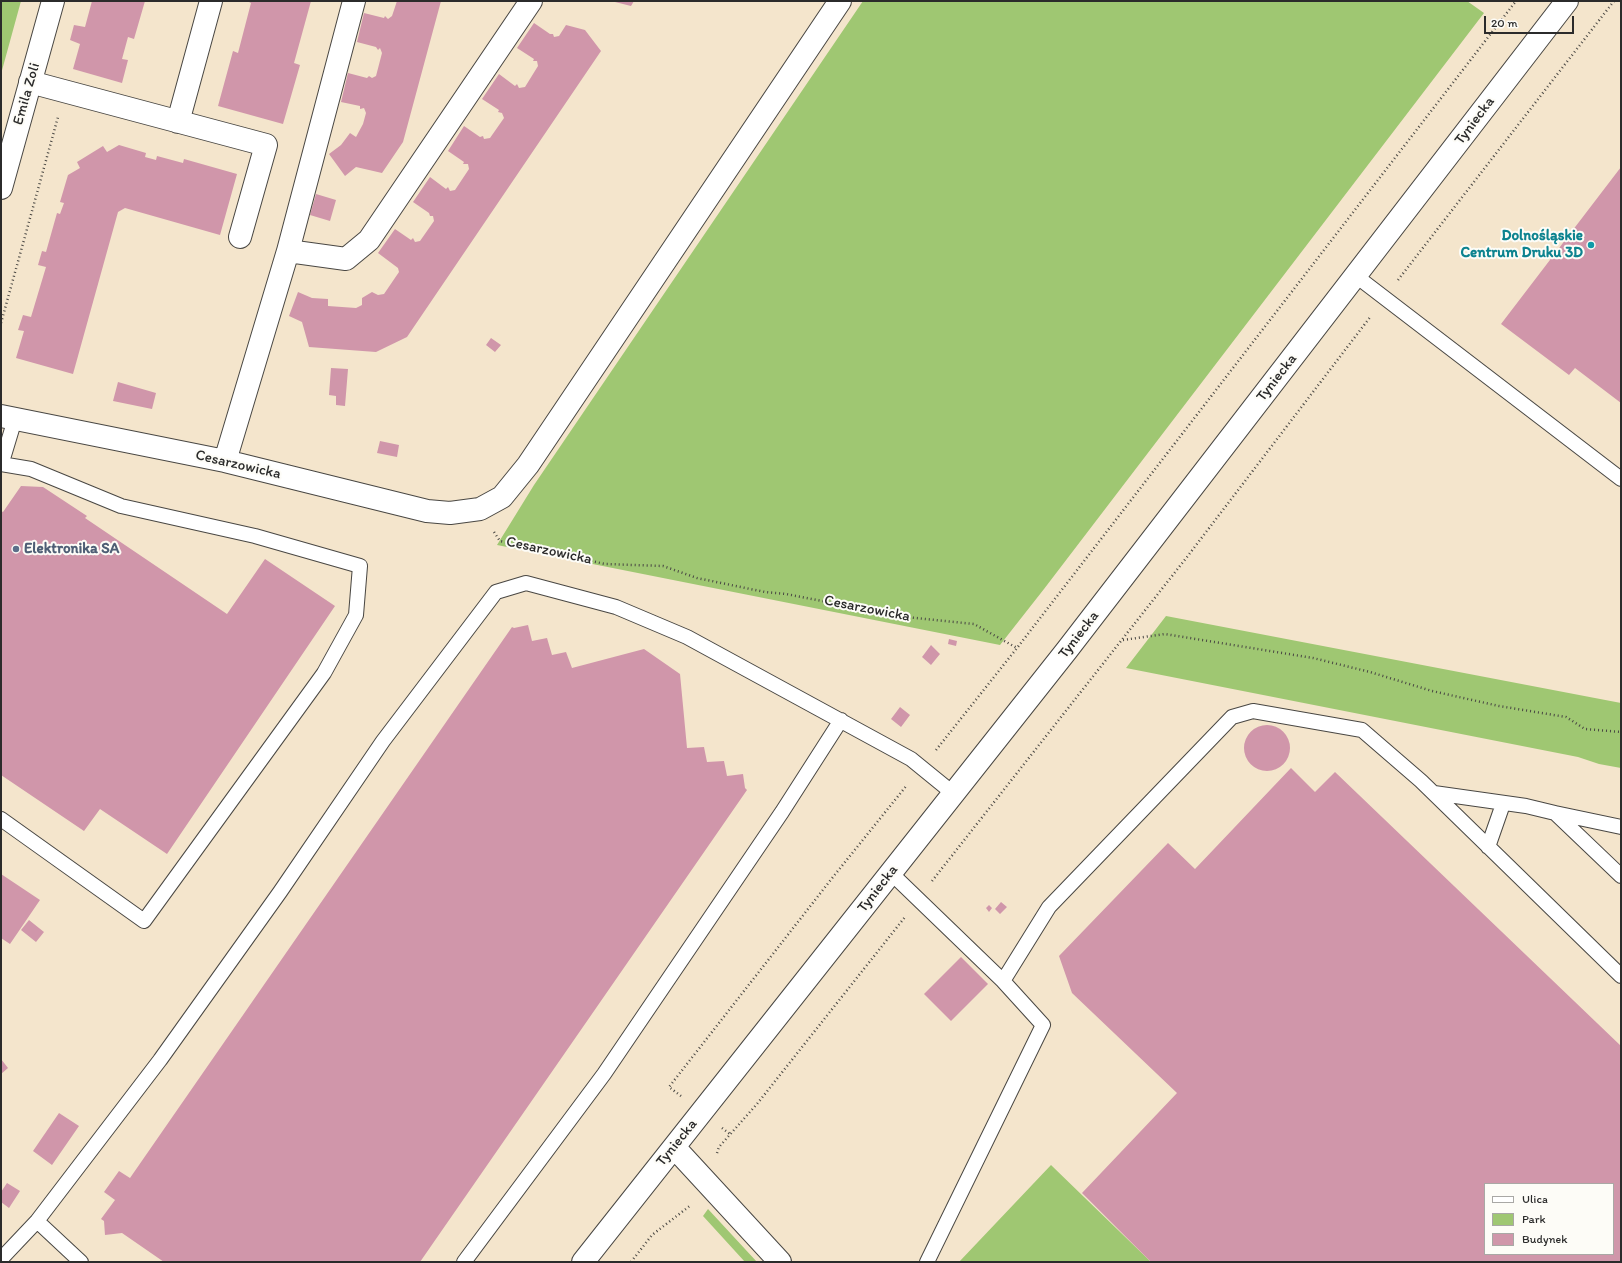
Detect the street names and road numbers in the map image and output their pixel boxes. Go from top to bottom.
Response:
street label: Emila Zoli [10,61,44,127]
street label: Tyniecka [1451,93,1499,149]
street label: Tyniecka [1253,351,1301,405]
street label: Cesarzowicka [194,446,282,484]
street label: Cesarzowicka [505,533,593,569]
street label: Cesarzowicka [823,592,911,626]
street label: Tyniecka [1055,608,1103,662]
street label: Tyniecka [854,862,902,916]
street label: Tyniecka [653,1116,701,1170]

